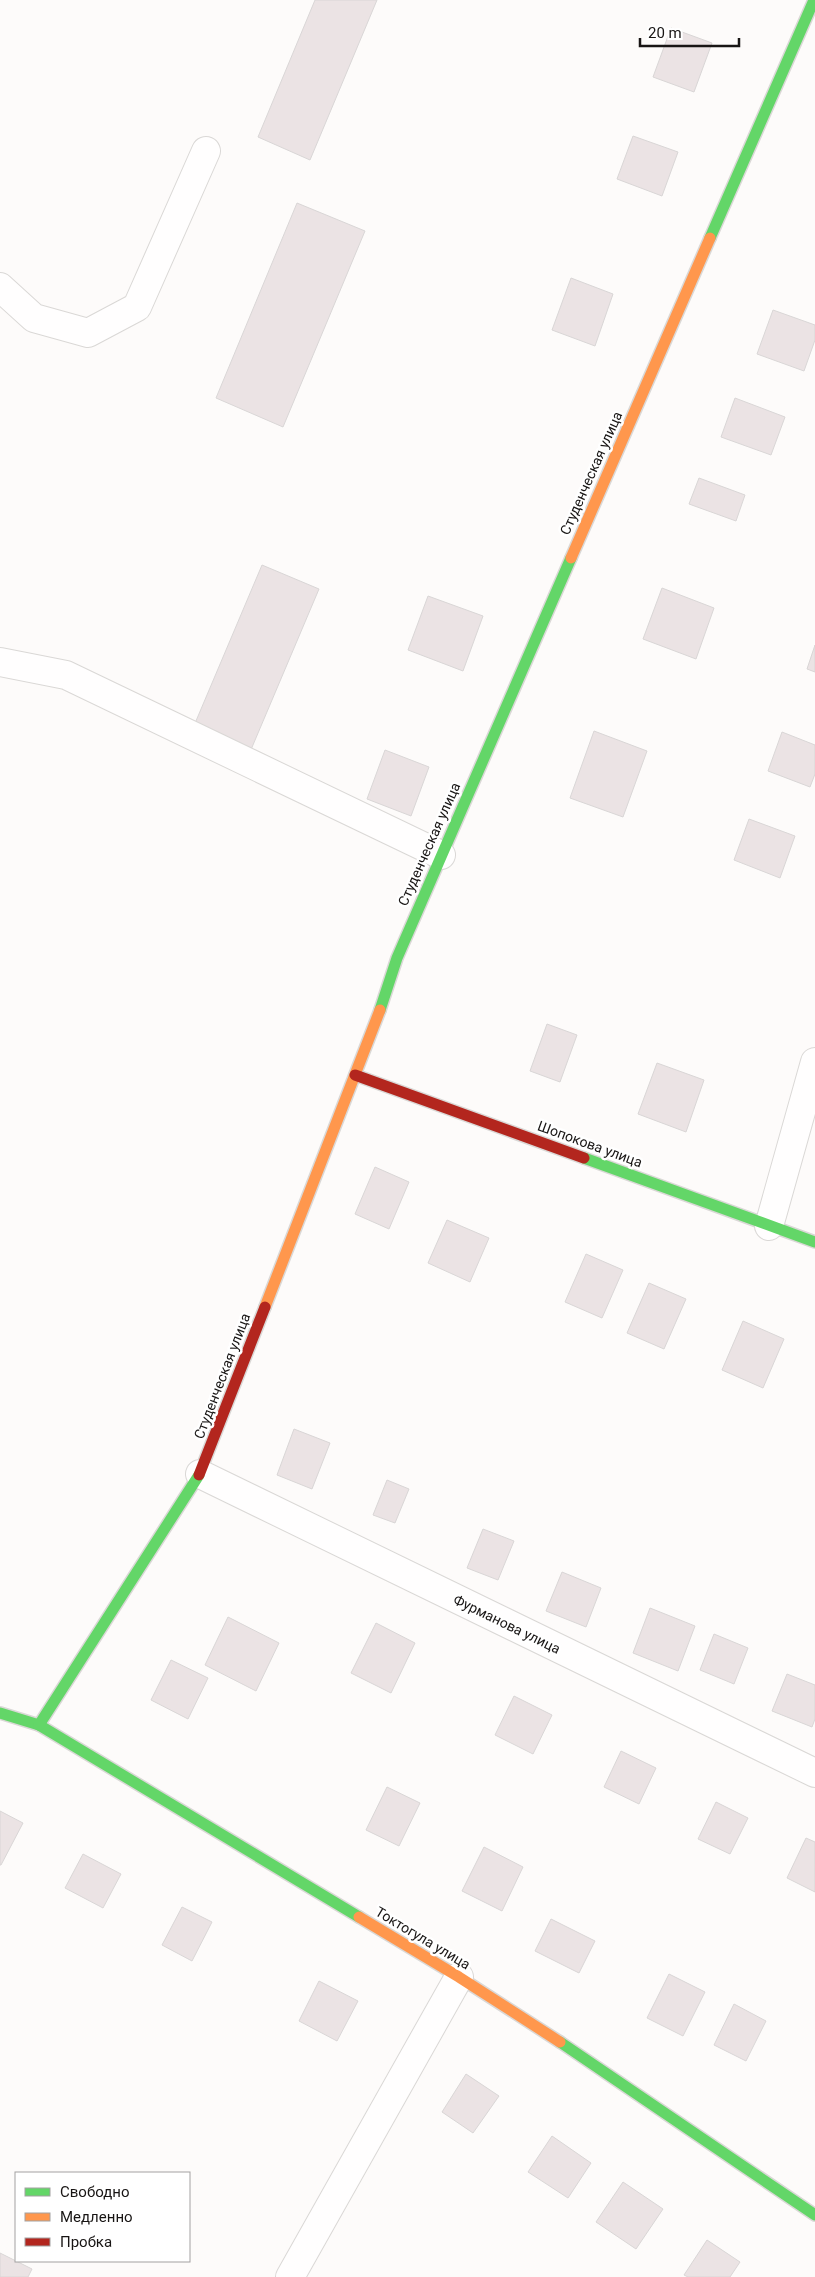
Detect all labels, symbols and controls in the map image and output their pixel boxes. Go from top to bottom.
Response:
scale bar [640,15,739,47]
text: 20 m [648,24,682,42]
street label: Студенческая улица [557,409,625,537]
street label: Студенческая улица [395,780,463,908]
street label: Шопокова улица [536,1118,644,1170]
street label: Студенческая улица [191,1311,253,1441]
street label: Фурманова улица [451,1591,563,1657]
street label: Токтогула улица [373,1903,473,1973]
legend [15,2172,190,2262]
text: Свободно [60,2183,129,2201]
text: Медленно [60,2208,133,2226]
text: Пробка [60,2233,112,2251]

